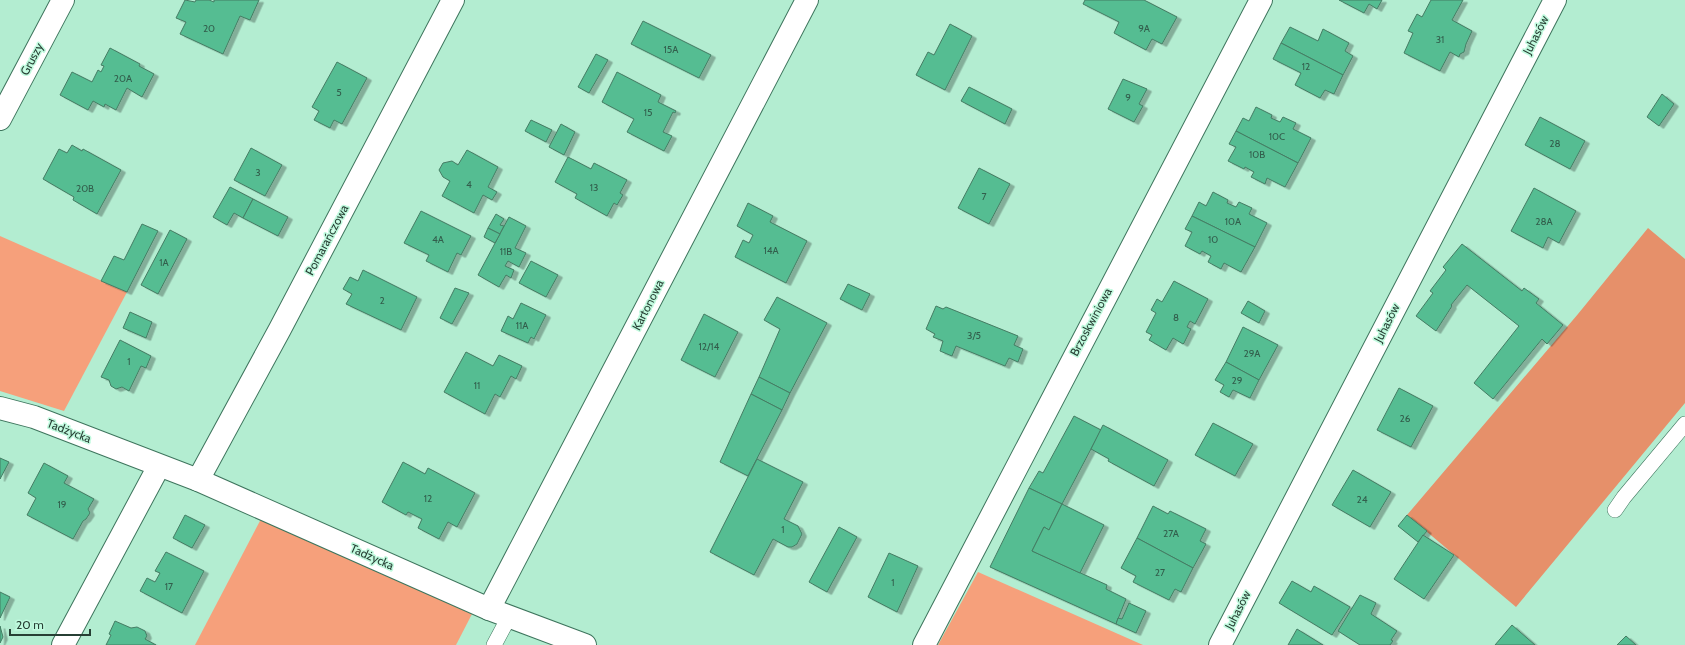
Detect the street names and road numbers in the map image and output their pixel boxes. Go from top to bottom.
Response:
street label: Juhasów [1519,13,1552,58]
street label: Gruszy [17,40,46,78]
street label: Pomarańczowa [302,202,352,278]
street label: Kartonowa [628,277,667,333]
street label: Brzoskwiniowa [1066,285,1115,358]
street label: Juhasów [1370,301,1403,346]
street label: Tadżycka [45,415,94,446]
street label: Tadżycka [348,540,397,573]
street label: Juhasów [1221,588,1254,633]

